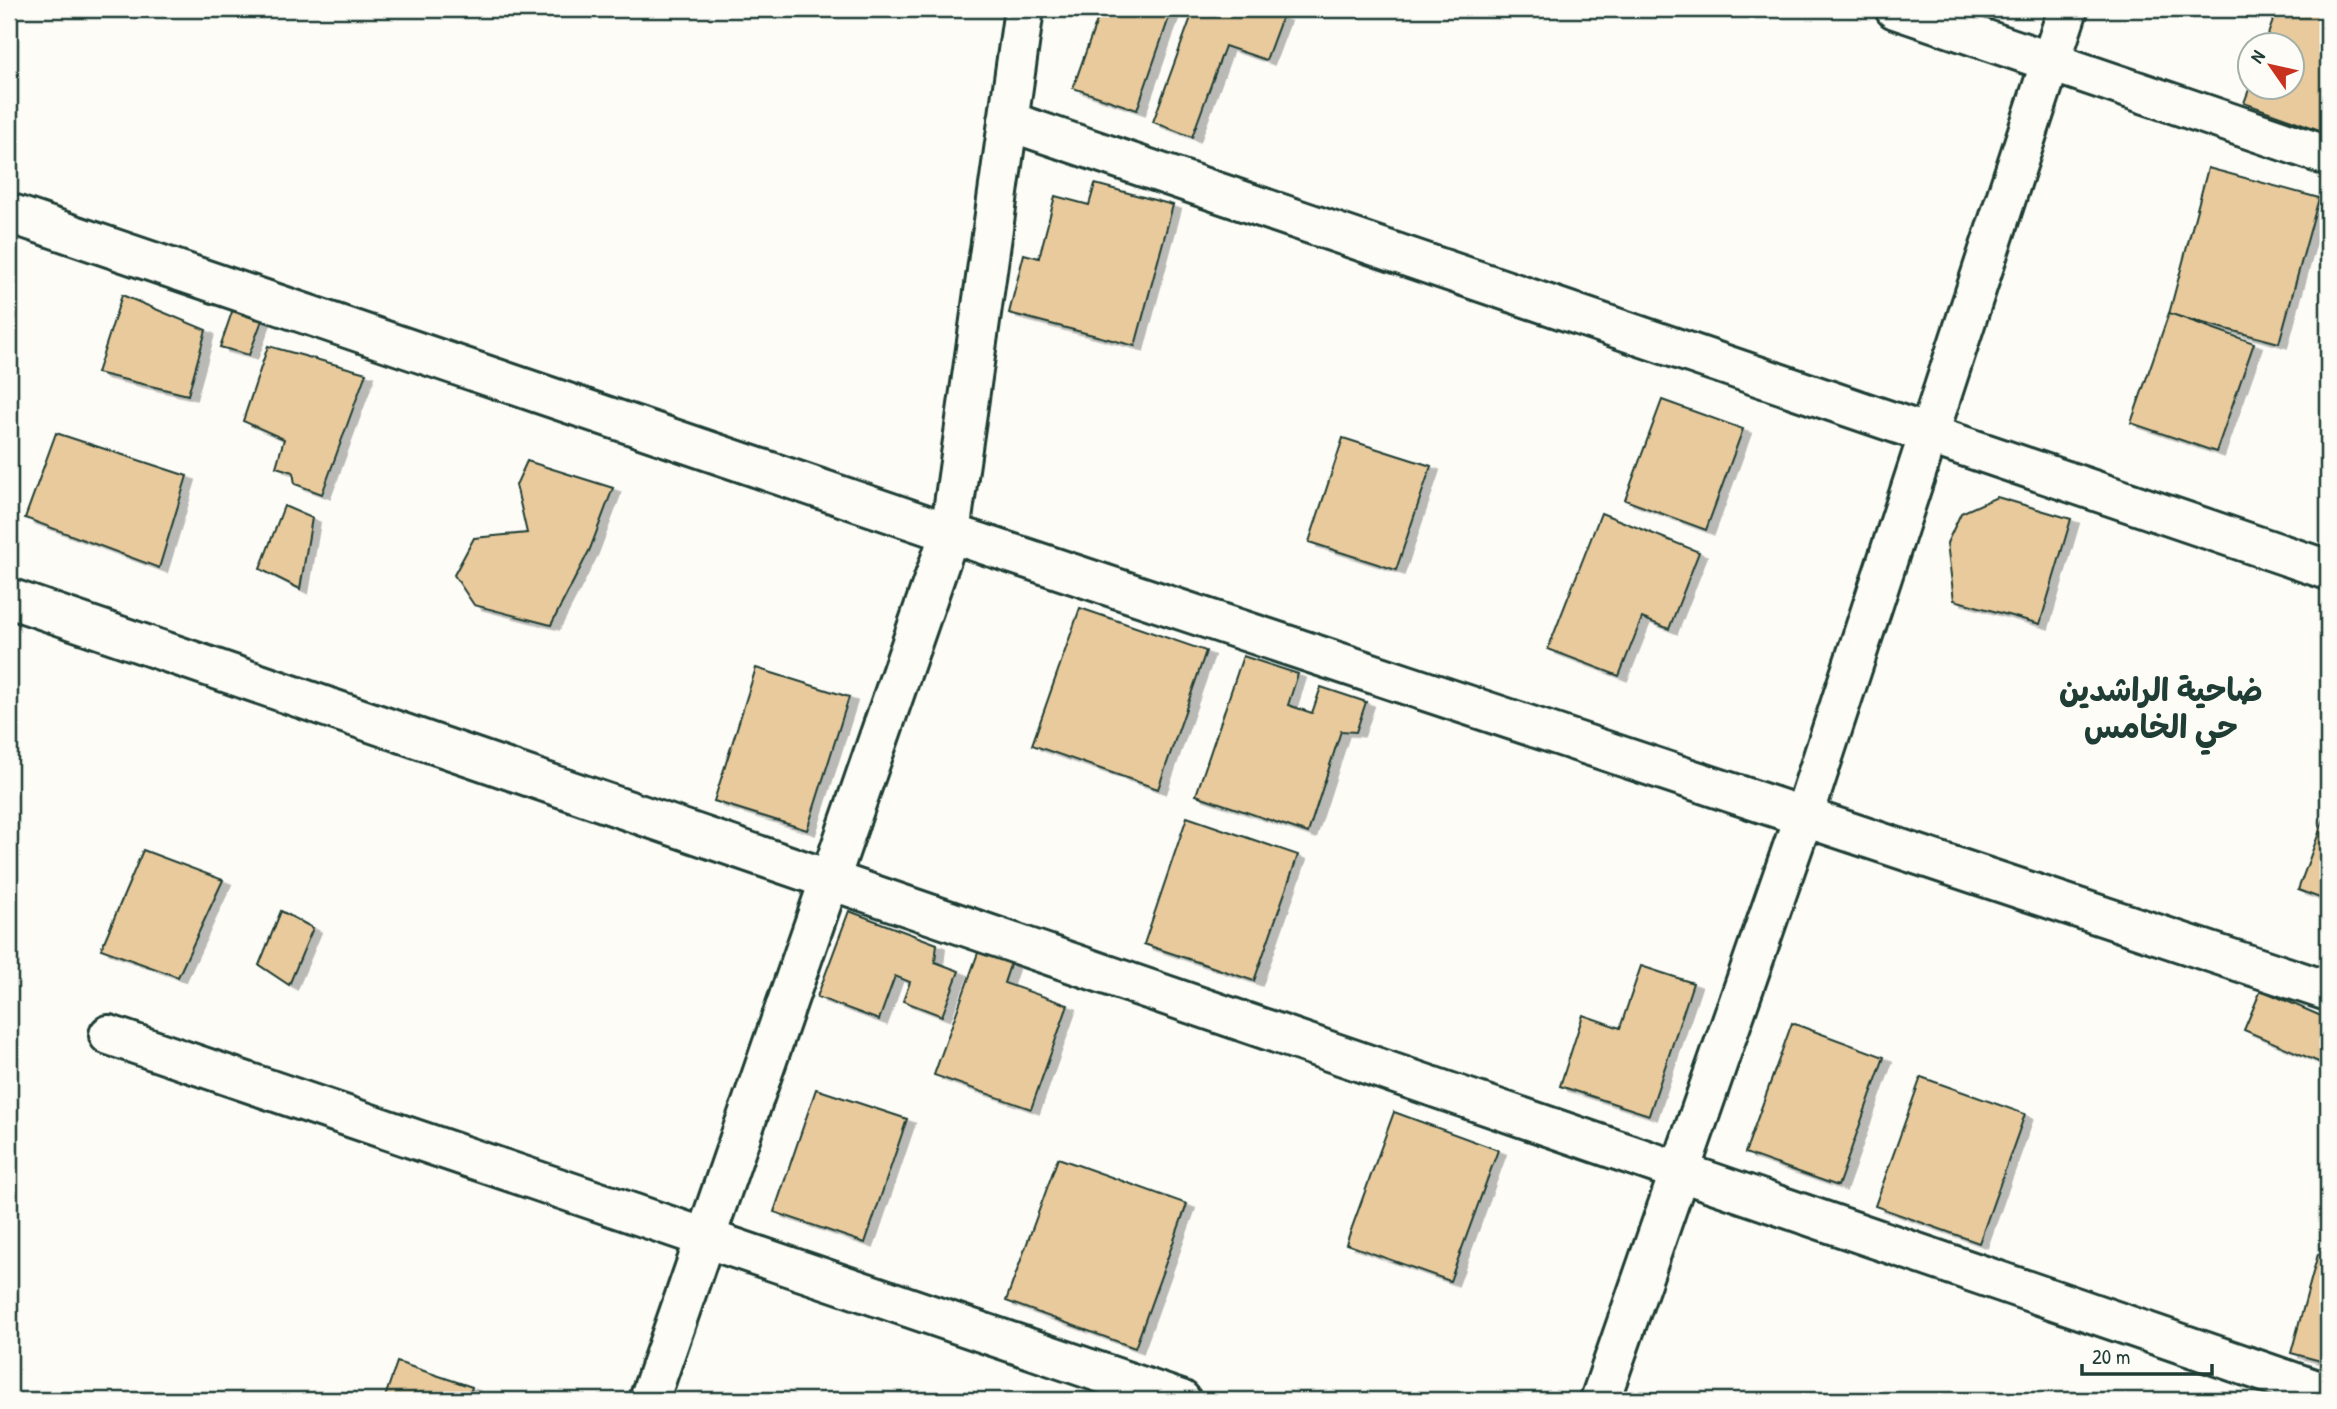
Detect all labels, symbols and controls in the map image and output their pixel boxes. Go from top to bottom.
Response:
north arrow [2236,32,2306,102]
text: N [2243,45,2271,68]
district label: ضاحية الراشدين حي الخامس [2059,668,2263,756]
scale bar [2082,1332,2211,1376]
text: 20 m [2092,1342,2130,1371]

